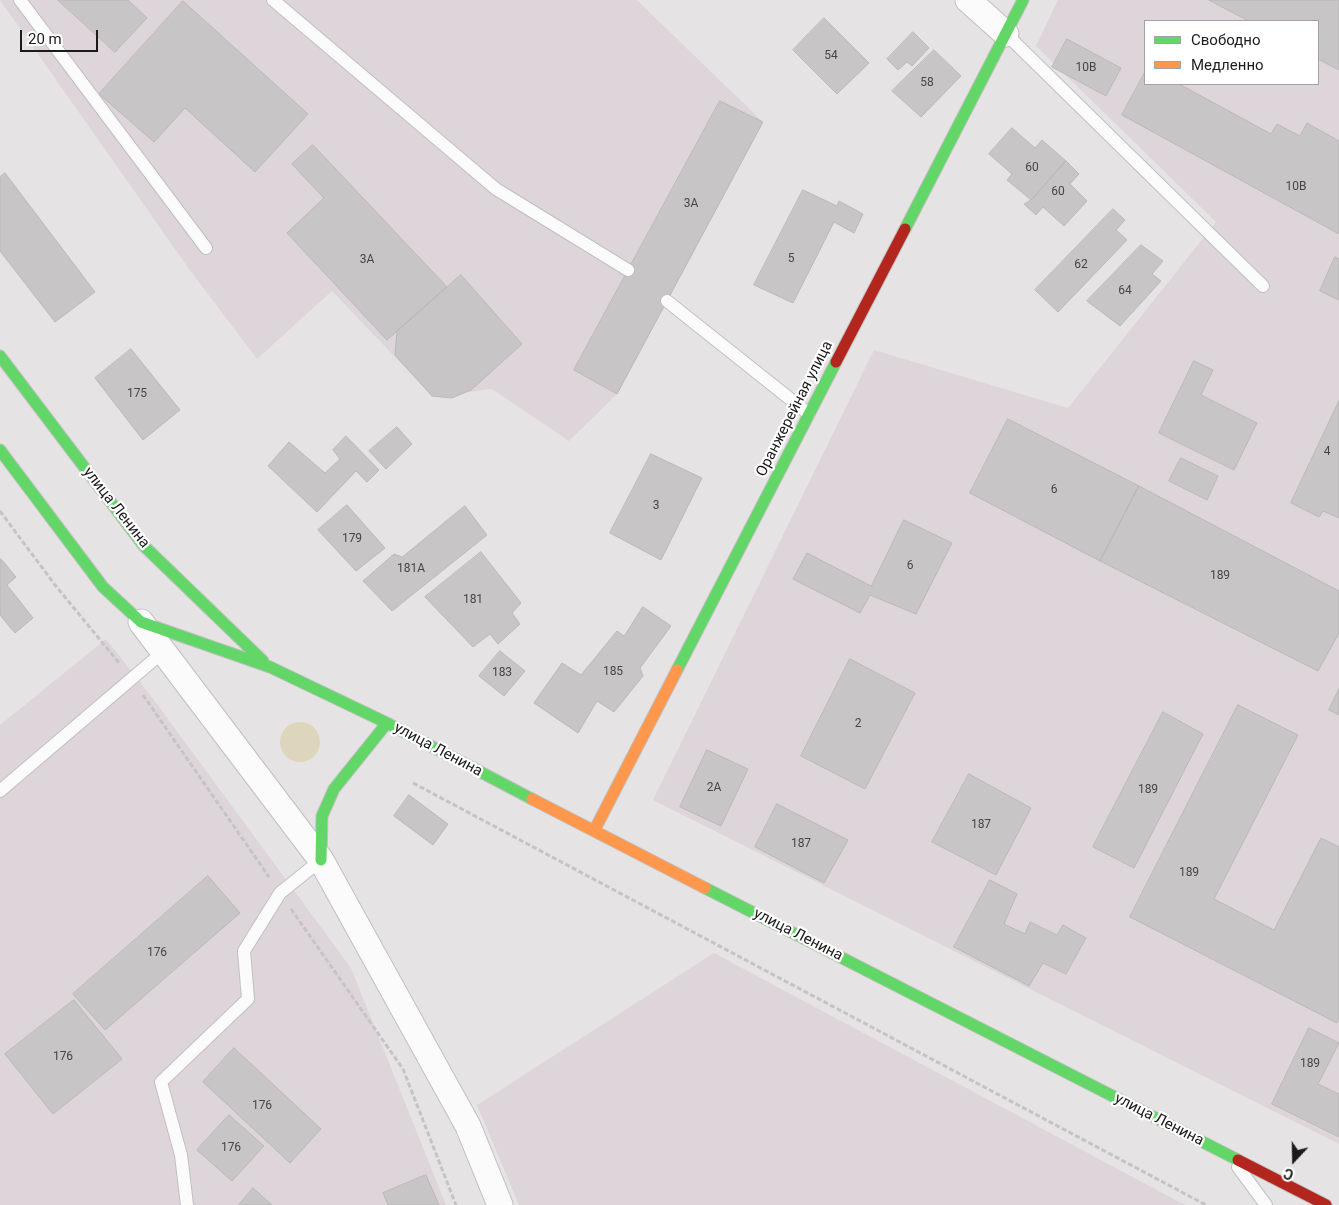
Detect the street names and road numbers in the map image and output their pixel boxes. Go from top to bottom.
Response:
street label: Оранжерейная улица [753,338,837,480]
street label: улица Ленина [79,464,153,552]
street label: улица Ленина [391,719,485,781]
street label: улица Ленина [750,905,846,965]
street label: улица Ленина [1111,1090,1207,1150]

